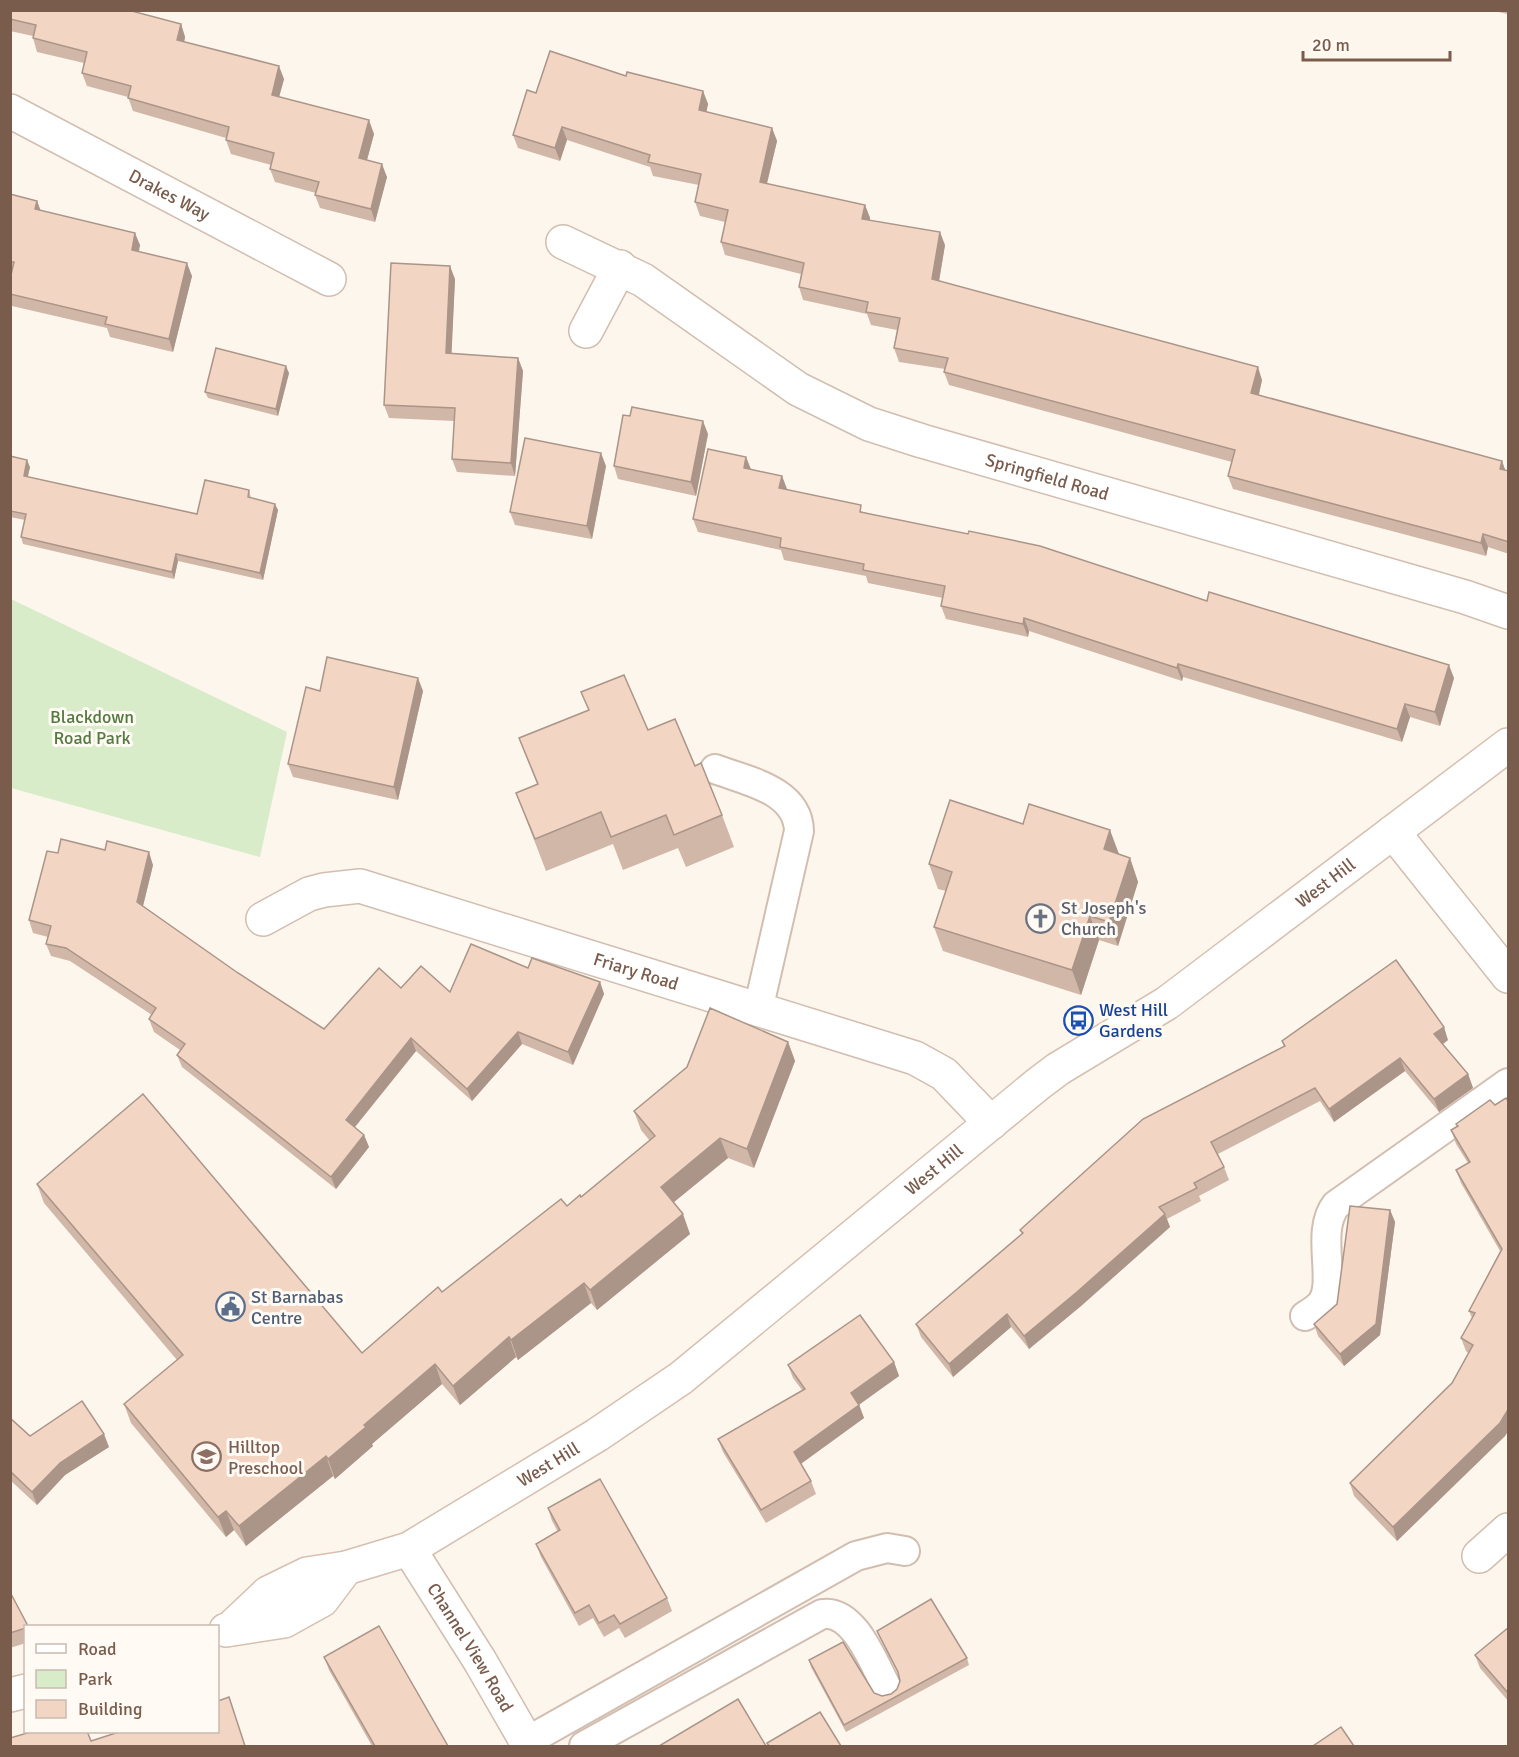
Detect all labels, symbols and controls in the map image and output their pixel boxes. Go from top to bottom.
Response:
scale bar [1303,24,1450,62]
text: 20 m [1312,34,1350,56]
street label: Drakes Way [125,164,214,226]
street label: Springfield Road [983,449,1111,505]
park label: Blackdown Road Park [50,706,134,749]
street label: West Hill [1291,853,1360,913]
place label: St Joseph's Church [1061,897,1147,940]
church icon: St Joseph's Church [1024,902,1056,934]
street label: Friary Road [591,948,681,995]
place label: West Hill Gardens [1099,999,1168,1042]
bus stop icon: West Hill Gardens [1062,1004,1094,1036]
street label: West Hill [900,1139,968,1200]
place label: St Barnabas Centre [251,1286,343,1329]
public building icon: St Barnabas Centre [214,1291,246,1323]
place label: Hilltop Preschool [228,1436,303,1479]
street label: West Hill [513,1437,584,1492]
school or university icon: Hilltop Preschool [191,1441,223,1473]
street label: Channel View Road [422,1579,518,1716]
legend [24,1625,219,1733]
text: Road [78,1638,117,1660]
text: Park [78,1668,113,1690]
text: Building [78,1698,142,1720]

